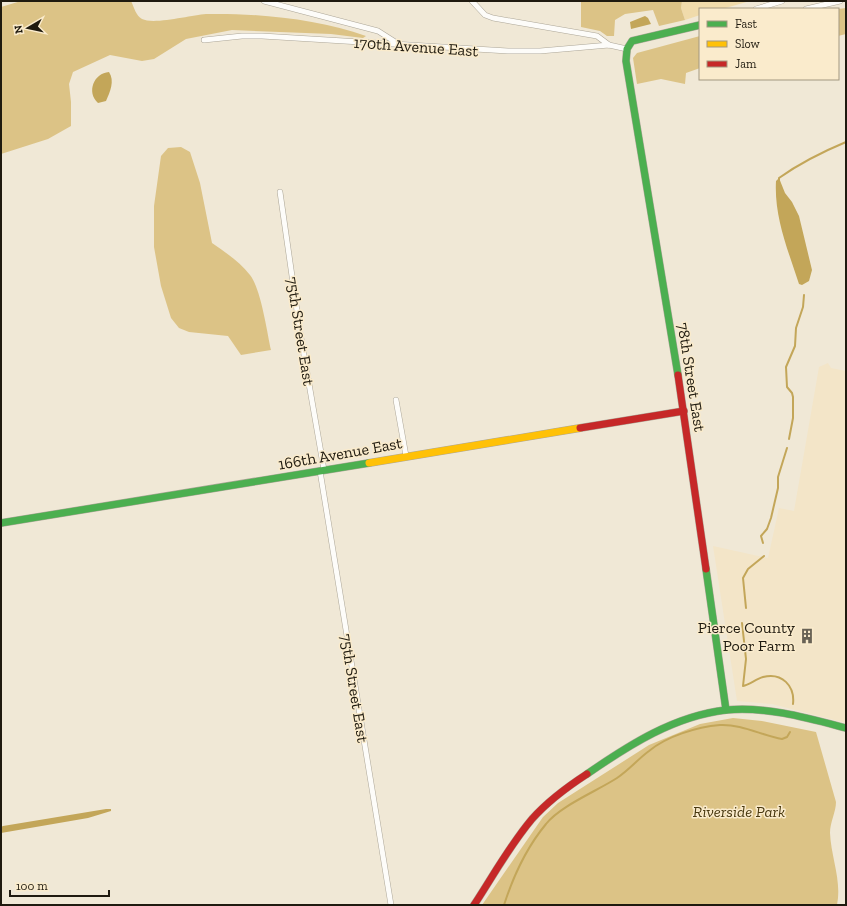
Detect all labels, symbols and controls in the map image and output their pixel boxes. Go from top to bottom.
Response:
north arrow [8,8,48,48]
legend [699,8,839,80]
text: Fast [735,17,758,31]
text: N [11,24,26,35]
street label: 170th Avenue East [353,33,479,60]
text: Slow [735,37,761,51]
text: Jam [735,57,757,71]
street label: 75th Street East [283,275,319,387]
street label: 78th Street East [673,321,710,433]
street label: 166th Avenue East [277,433,404,474]
place label: Pierce County Poor Farm [698,618,796,655]
building icon: Pierce County Poor Farm [798,627,816,645]
street label: 75th Street East [337,632,373,744]
park label: Riverside Park [693,802,785,821]
scale bar [10,872,109,898]
text: 100 m [16,879,48,893]

